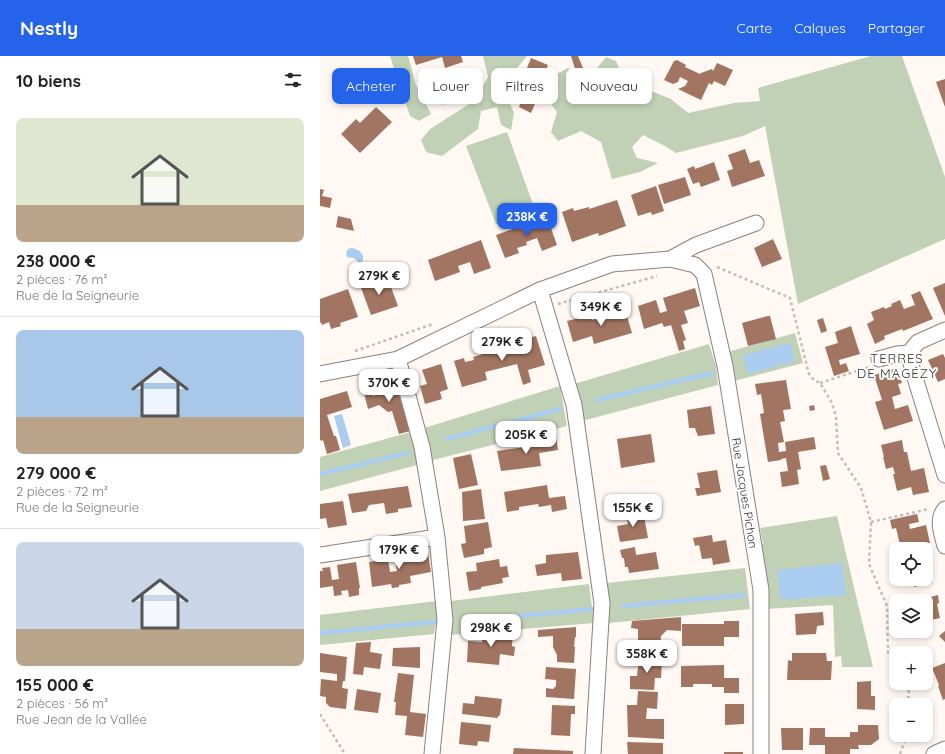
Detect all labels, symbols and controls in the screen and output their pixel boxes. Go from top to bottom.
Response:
text: Nestly [20,16,78,40]
text: Carte [737,19,772,37]
text: Calques [794,19,846,37]
text: Partager [868,19,925,37]
chip: Acheter [332,68,410,104]
chip: Louer [418,68,483,104]
chip: Filtres [491,68,558,104]
chip: Nouveau [566,68,652,104]
icon: filters [282,69,304,91]
text: 10 biens [16,70,81,91]
icon: home [124,144,196,216]
pin: 238K € [494,203,560,237]
text: 238K € [506,208,548,224]
text: 238 000 € [16,250,96,271]
pin: 279K € [346,262,412,296]
text: 279K € [358,267,400,283]
text: 2 pièces · 76 m² [16,271,107,287]
text: Rue de la Seigneurie [16,287,139,303]
pin: 349K € [568,293,634,327]
text: 349K € [580,298,622,314]
pin: 279K € [469,328,535,362]
text: 279K € [481,333,523,349]
district label: TERRES DE MAGÉZY [857,350,937,381]
icon: home [124,356,196,428]
pin: 370K € [356,369,422,403]
text: 370K € [368,374,410,390]
pin: 205K € [493,421,559,455]
text: 205K € [504,426,548,442]
street label: Rue Jacques Pichon [729,437,761,549]
text: 279 000 € [16,462,96,483]
text: 2 pièces · 72 m² [16,483,108,499]
pin: 155K € [600,494,666,528]
text: Rue de la Seigneurie [16,499,139,515]
text: 155K € [613,499,653,515]
pin: 179K € [366,536,432,570]
text: 179K € [379,541,419,557]
map controls [889,542,933,742]
button: locate [889,542,933,586]
icon: home [124,568,196,640]
button: layers [889,594,933,638]
pin: 298K € [458,614,524,648]
text: 298K € [470,619,512,635]
pin: 358K € [614,640,680,674]
text: 358K € [626,645,668,661]
button: + [889,646,933,690]
text: 155 000 € [16,674,94,695]
text: 2 pièces · 56 m² [16,695,108,711]
button: − [889,698,933,742]
text: Rue Jean de la Vallée [16,711,147,727]

